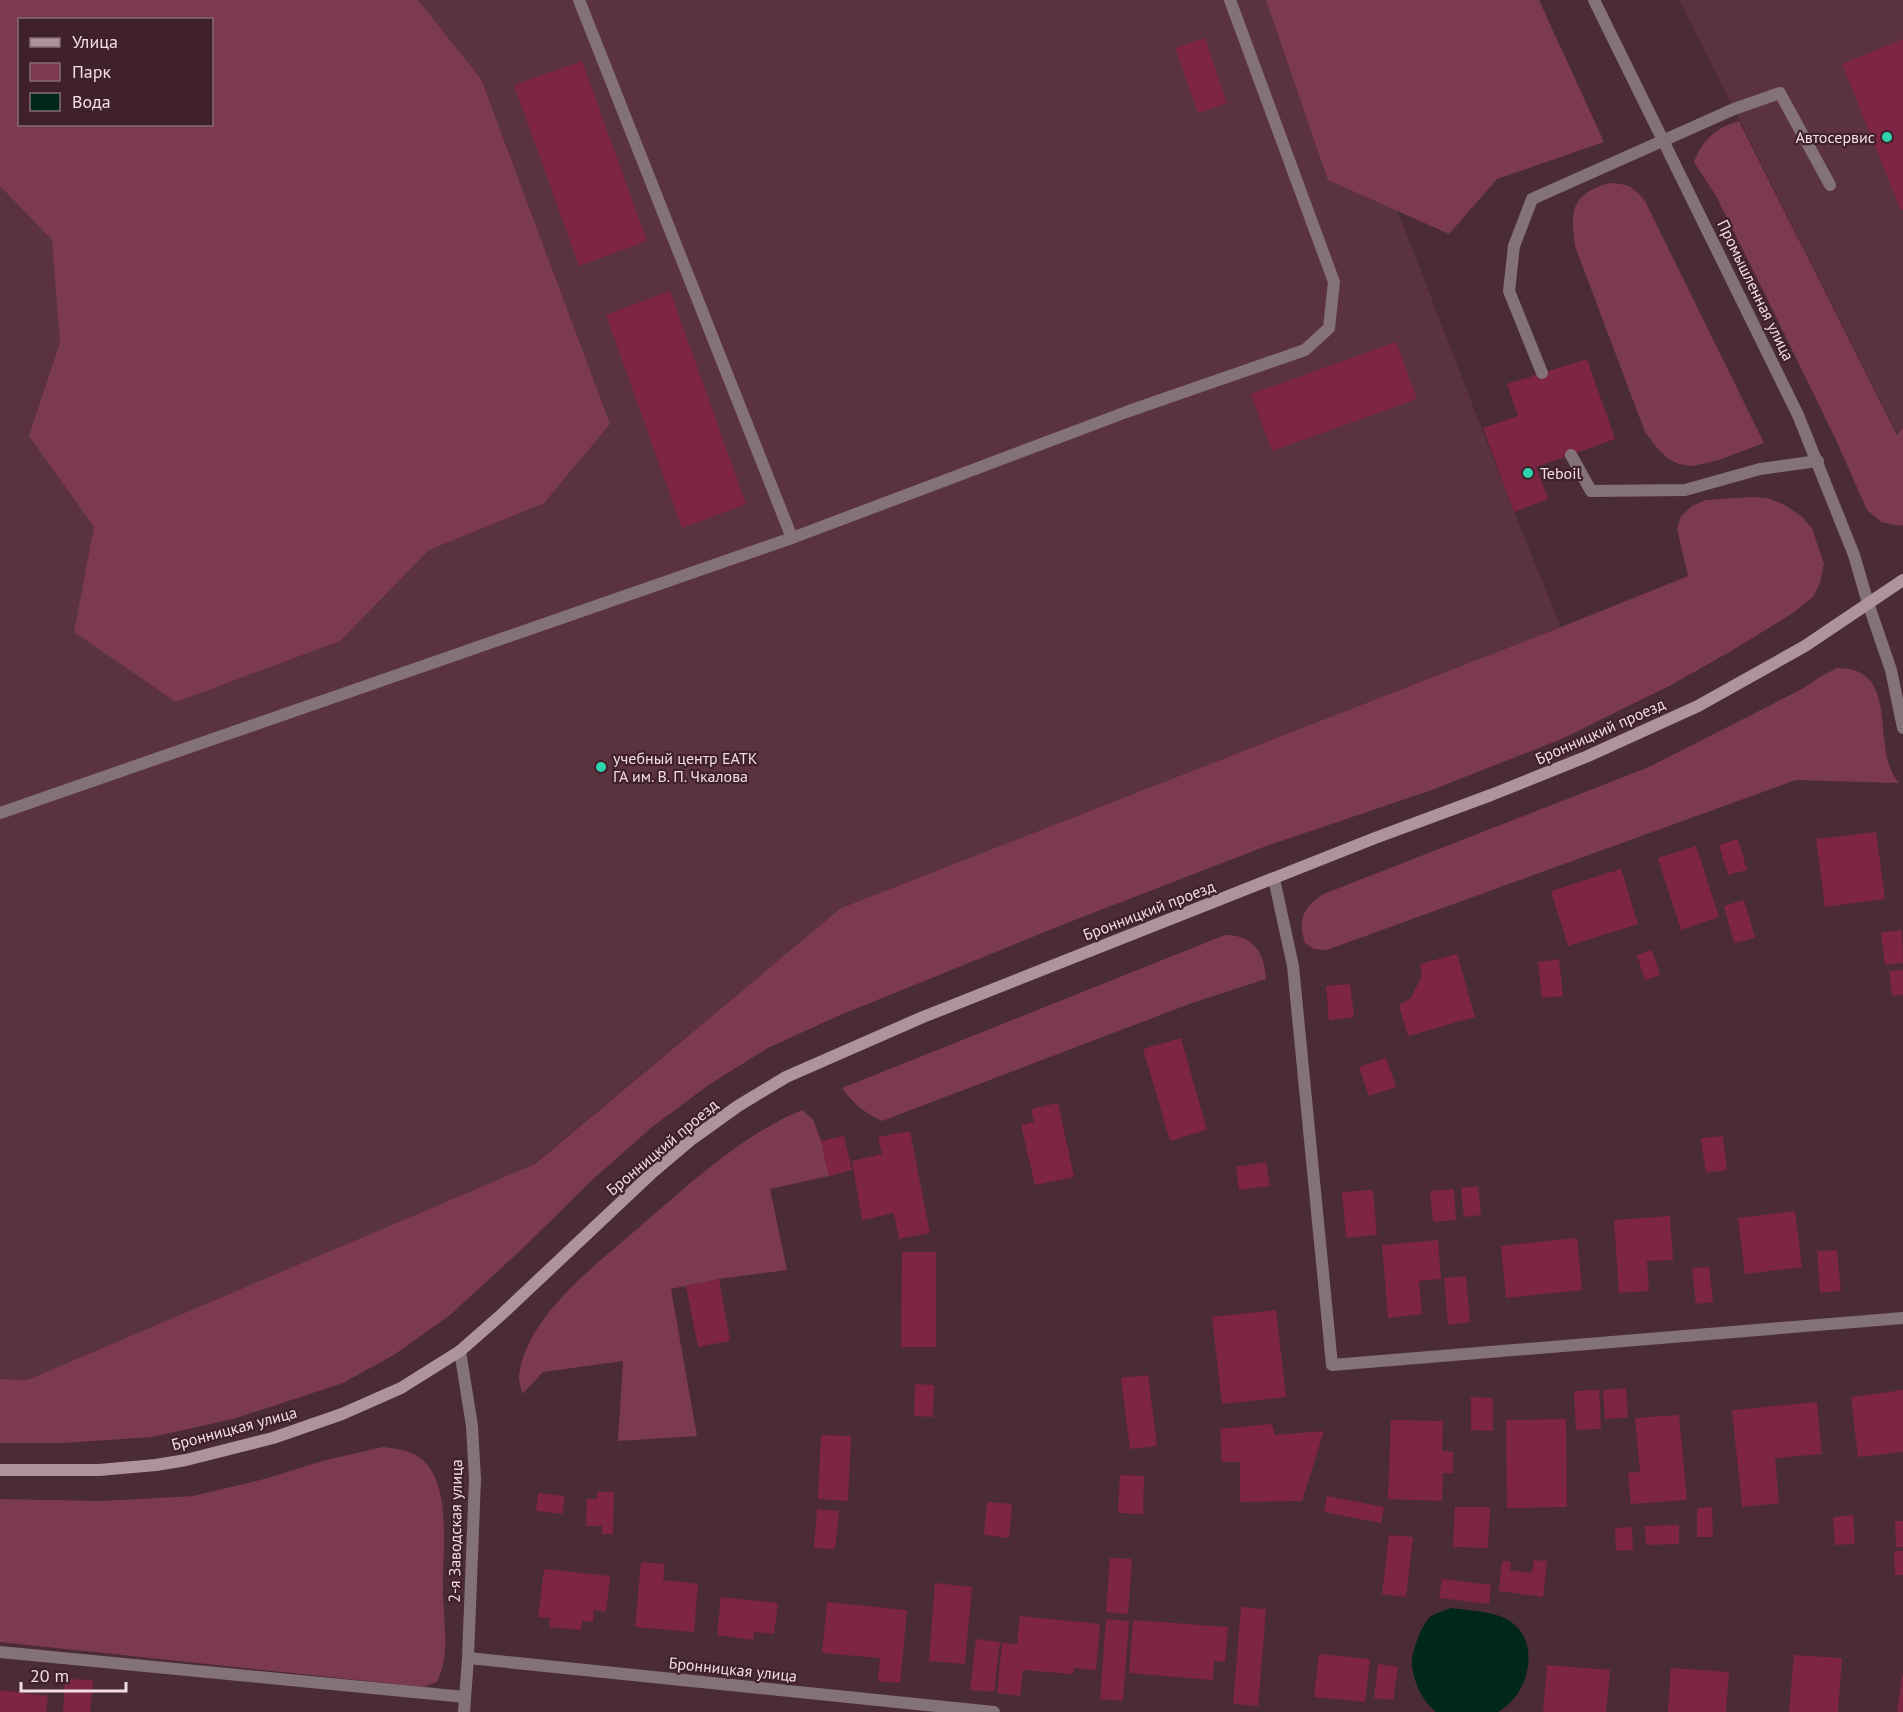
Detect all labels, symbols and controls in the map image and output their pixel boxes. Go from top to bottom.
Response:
legend [18,18,213,126]
text: Улица [72,30,118,53]
text: Парк [72,60,112,83]
text: Вода [72,90,111,113]
place label: Автосервис [1795,127,1875,147]
marker: Автосервис [1880,130,1894,144]
street label: Промышленная улица [1713,216,1799,364]
place label: Teboil [1540,463,1581,483]
marker: Teboil [1521,466,1535,480]
street label: Бронницкий проезд [1532,693,1668,769]
place label: учебный центр ЕАТК ГА им. В. П. Чкалова [613,748,758,786]
marker: учебный центр ЕАТК ГА им. В. П. Чкалова [594,760,608,774]
street label: Бронницкий проезд [1080,875,1218,944]
street label: Бронницкий проезд [602,1094,722,1200]
street label: Бронницкая улица [169,1402,299,1454]
street label: 2-я Заводская улица [444,1459,466,1603]
street label: Бронницкая улица [668,1652,798,1686]
scale bar [21,1655,126,1693]
text: 20 m [30,1664,69,1687]

